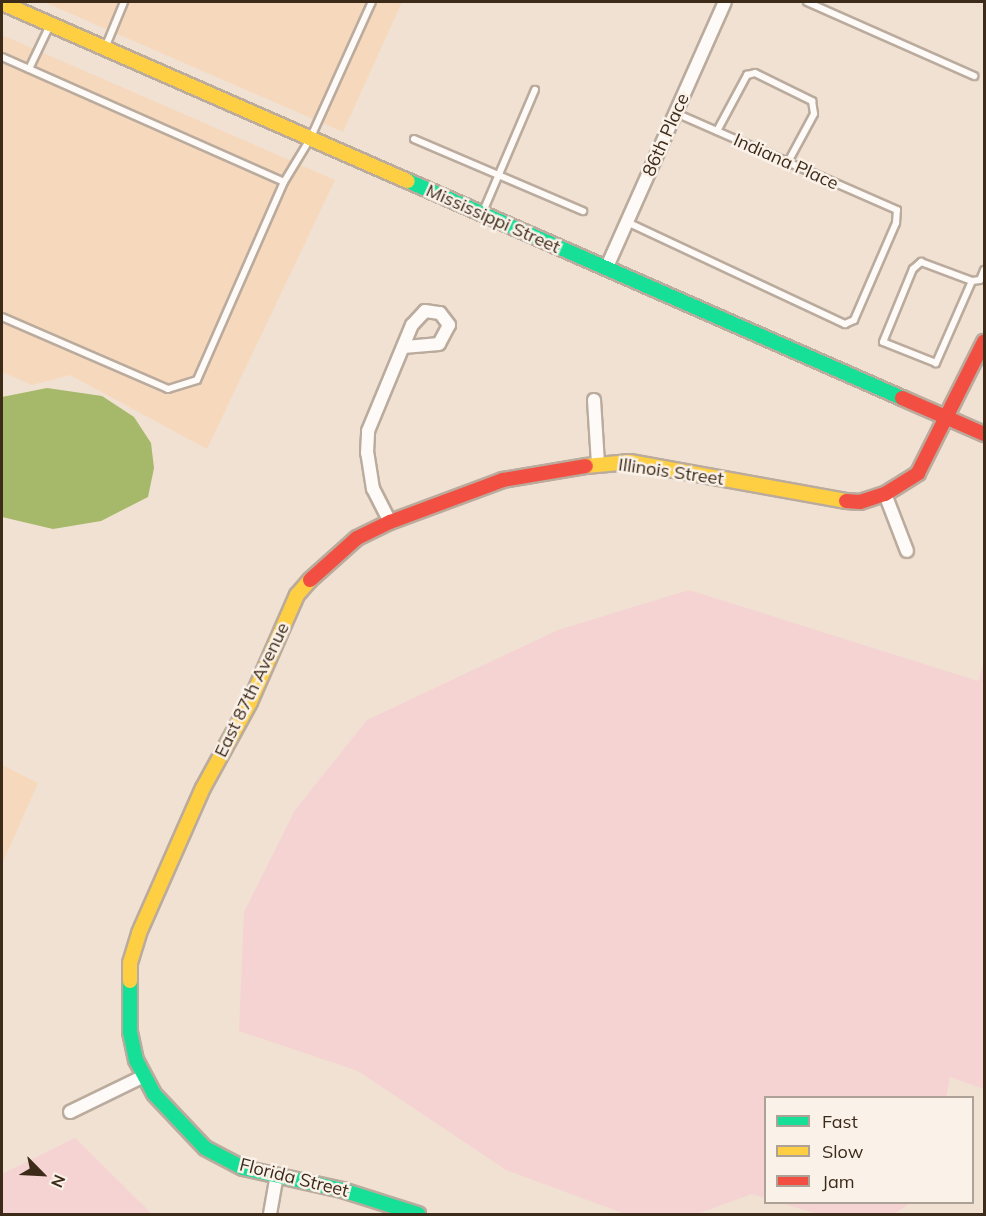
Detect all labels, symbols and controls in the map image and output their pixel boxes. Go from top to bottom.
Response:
street label: 86th Place [638,90,694,180]
street label: Indiana Place [730,129,842,195]
street label: Mississippi Street [423,180,563,258]
street label: Illinois Street [617,454,725,490]
street label: East 87th Avenue [210,619,294,761]
legend [764,1096,974,1204]
text: Fast [822,1110,858,1133]
text: Slow [822,1140,863,1163]
north arrow [12,1144,72,1204]
street label: Florida Street [237,1154,351,1202]
text: Jam [822,1170,855,1193]
text: N [47,1172,70,1191]

